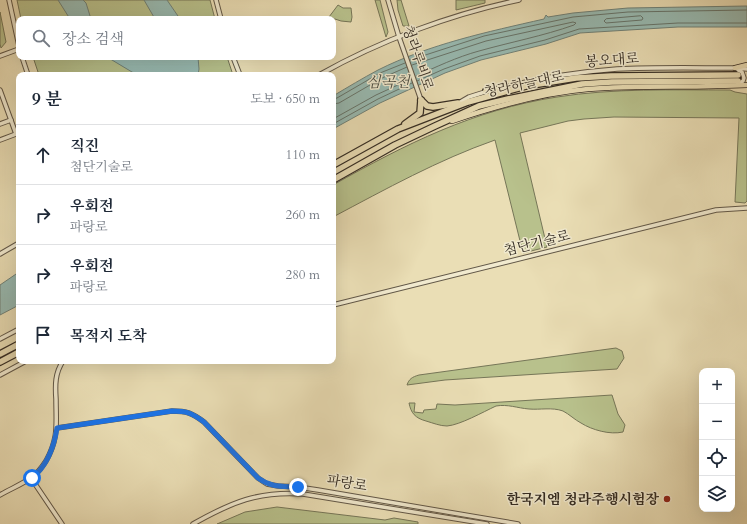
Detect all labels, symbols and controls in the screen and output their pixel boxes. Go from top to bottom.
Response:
search box [16,16,336,60]
street label: 청라루비로 [398,23,438,94]
icon: search [30,27,52,49]
text: 장소 검색 [62,29,124,49]
street label: 봉오대로 [584,49,640,71]
street label: 청라하늘대로 [482,66,566,102]
water label: 심곡천 [366,72,411,92]
text: 9 분 [32,88,62,111]
text: 도보 · 650 m [250,90,320,108]
text: 직진 [70,136,99,156]
icon: ahead [32,144,54,166]
text: 110 m [286,146,320,164]
text: 첨단기술로 [70,158,133,176]
text: 우회전 [70,196,113,216]
icon: right [32,204,54,226]
text: 260 m [286,206,320,224]
text: 파랑로 [70,218,108,236]
street label: 첨단기술로 [502,225,573,260]
text: 우회전 [70,256,113,276]
icon: right [32,264,54,286]
text: 280 m [286,266,320,284]
text: 파랑로 [70,278,108,296]
icon: arrive [32,324,54,346]
text: 목적지 도착 [70,326,146,346]
map controls [699,368,735,512]
button: + [699,368,735,404]
button: − [699,404,735,440]
button: locate [699,440,735,476]
route start [23,469,41,487]
street label: 파랑로 [325,470,369,496]
button: layers [699,476,735,512]
route end [289,478,307,496]
place label: 한국지엠 청라주행시험장 [506,490,659,509]
marker: 한국지엠 청라주행시험장 [662,494,672,504]

